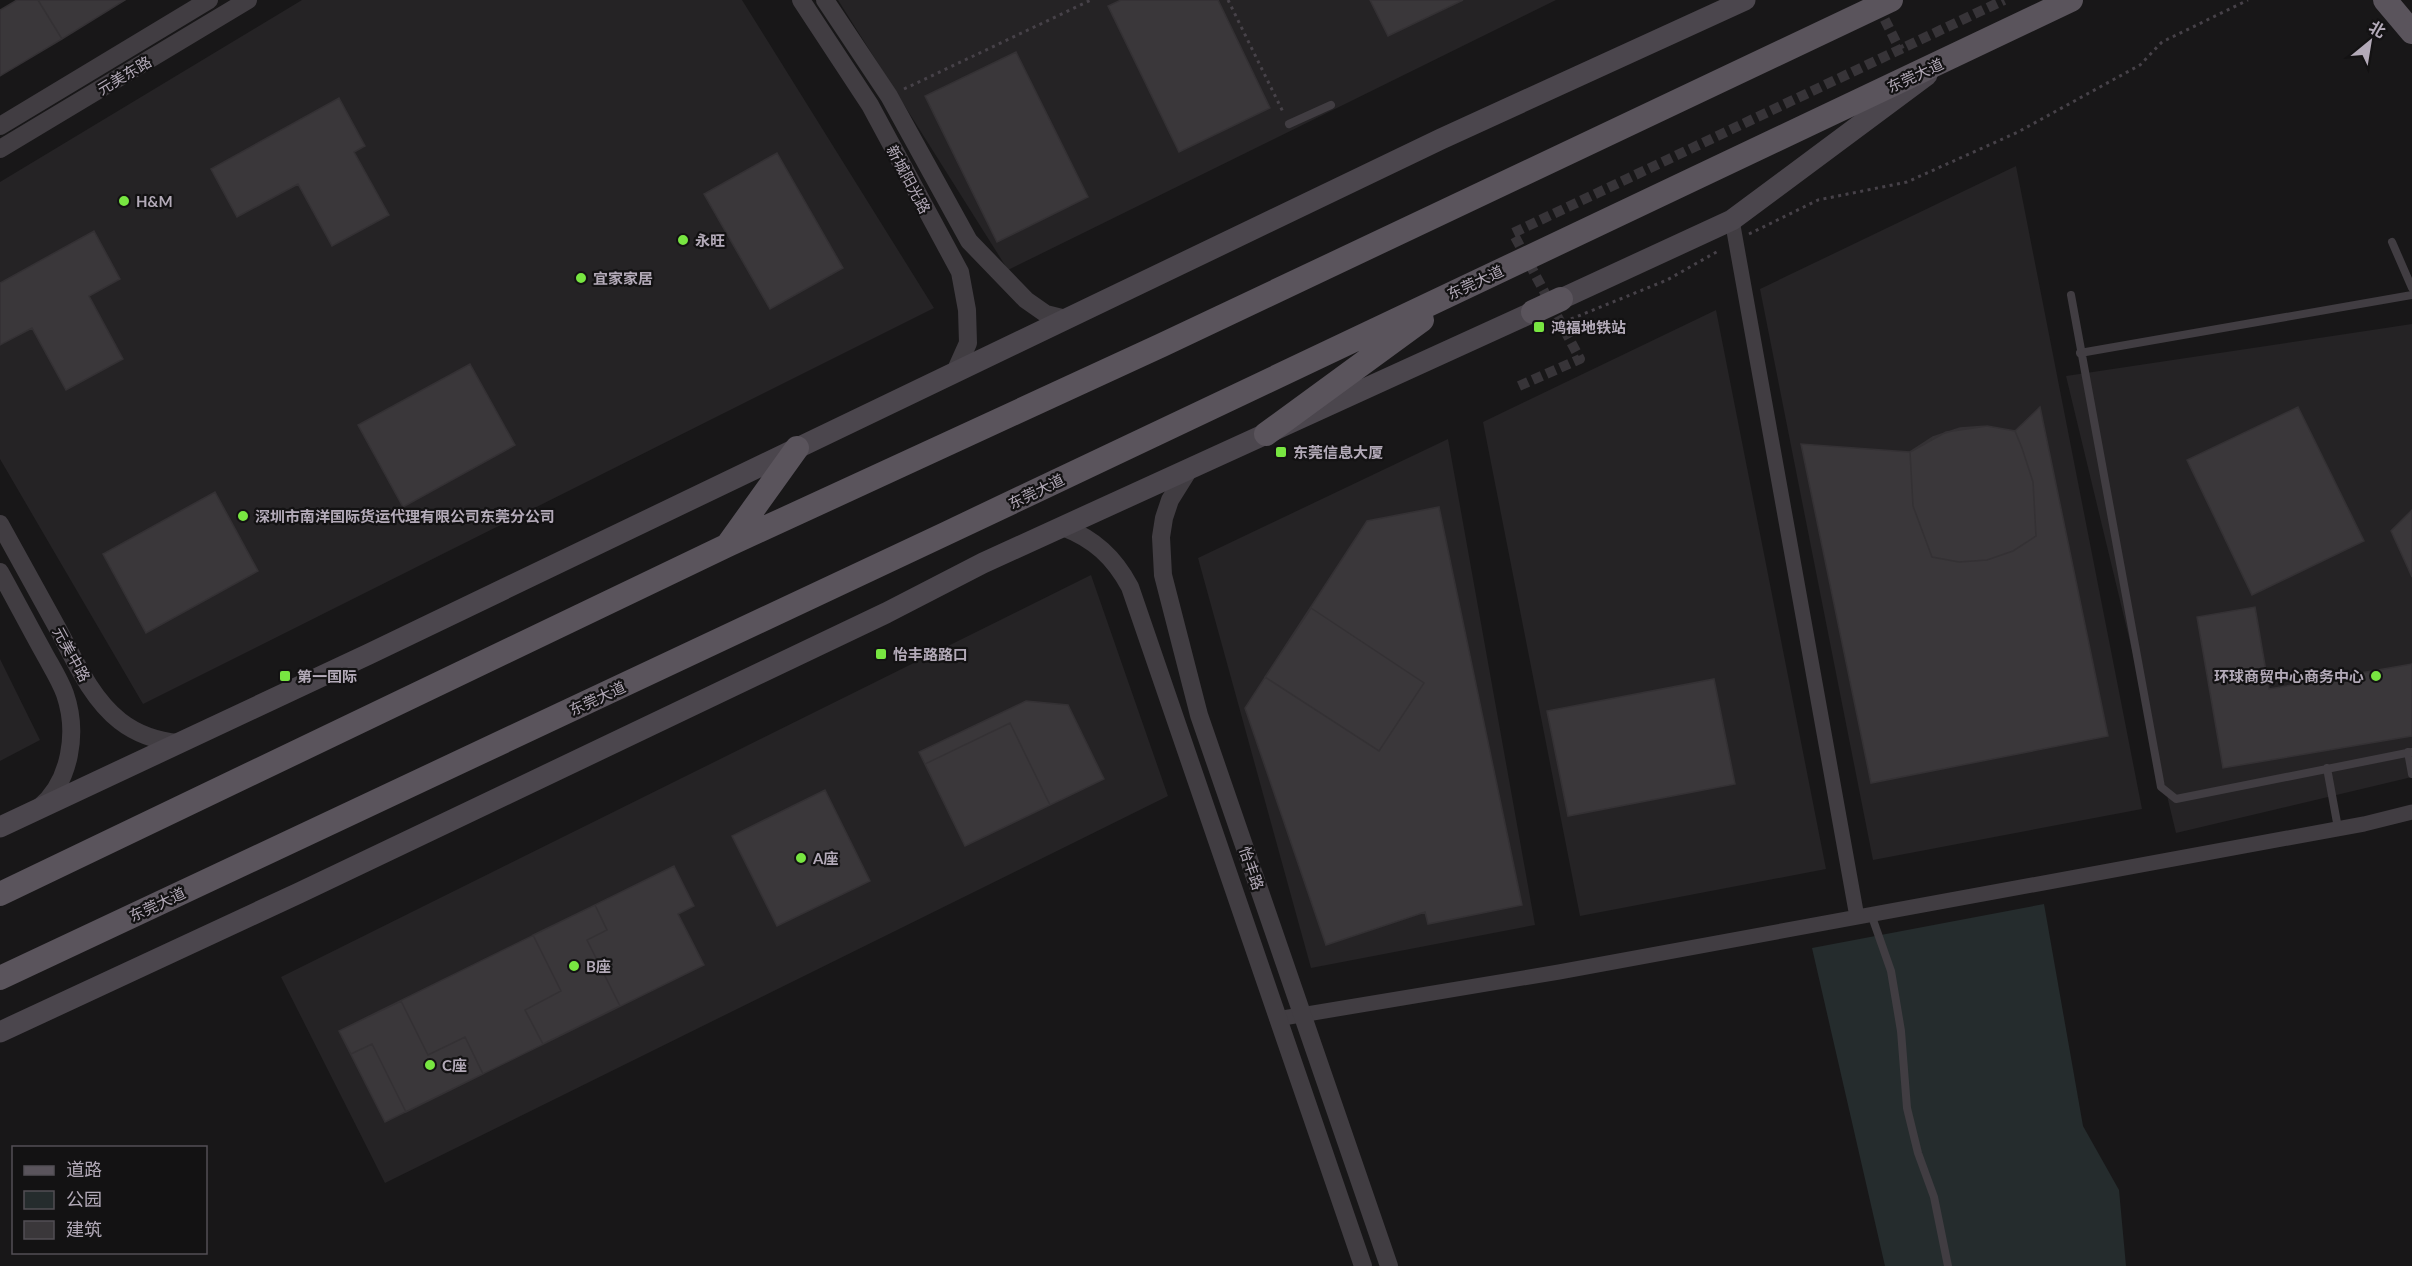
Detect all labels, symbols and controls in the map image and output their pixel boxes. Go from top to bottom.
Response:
north arrow [2340,12,2400,72]
text: 北 [2366,16,2389,41]
street label: 元美东路 [94,52,154,98]
street label: 东莞大道 [1884,54,1946,96]
street label: 新城阳光路 [883,142,935,216]
place label: H&M [136,192,173,210]
marker: H&M [117,194,131,208]
place label: 永旺 [695,231,725,249]
marker: 永旺 [676,233,690,247]
street label: 东莞大道 [1444,261,1506,303]
place label: 宜家家居 [593,269,653,287]
marker: 宜家家居 [574,271,588,285]
place label: 鸿福地铁站 [1551,318,1626,336]
marker: 鸿福地铁站 [1532,320,1546,334]
place label: 东莞信息大厦 [1293,443,1383,461]
marker: 东莞信息大厦 [1274,445,1288,459]
street label: 东莞大道 [1005,470,1067,512]
place label: 深圳市南洋国际货运代理有限公司东莞分公司 [255,507,555,525]
marker: 深圳市南洋国际货运代理有限公司东莞分公司 [236,509,250,523]
street label: 元美中路 [50,623,94,685]
place label: 怡丰路路口 [893,645,968,663]
marker: 怡丰路路口 [874,647,888,661]
place label: 第一国际 [297,667,357,685]
place label: 环球商贸中心商务中心 [2214,667,2364,685]
marker: 第一国际 [278,669,292,683]
marker: 环球商贸中心商务中心 [2369,669,2383,683]
street label: 东莞大道 [566,677,628,719]
street label: 怡丰路 [1236,844,1268,892]
place label: A座 [812,849,838,867]
marker: A座 [794,851,808,865]
street label: 东莞大道 [126,883,188,925]
place label: B座 [586,957,611,975]
marker: B座 [567,959,581,973]
place label: C座 [442,1056,467,1074]
marker: C座 [423,1058,437,1072]
legend [12,1146,207,1254]
text: 道路 [66,1158,102,1180]
text: 公园 [66,1188,102,1210]
text: 建筑 [66,1218,102,1240]

